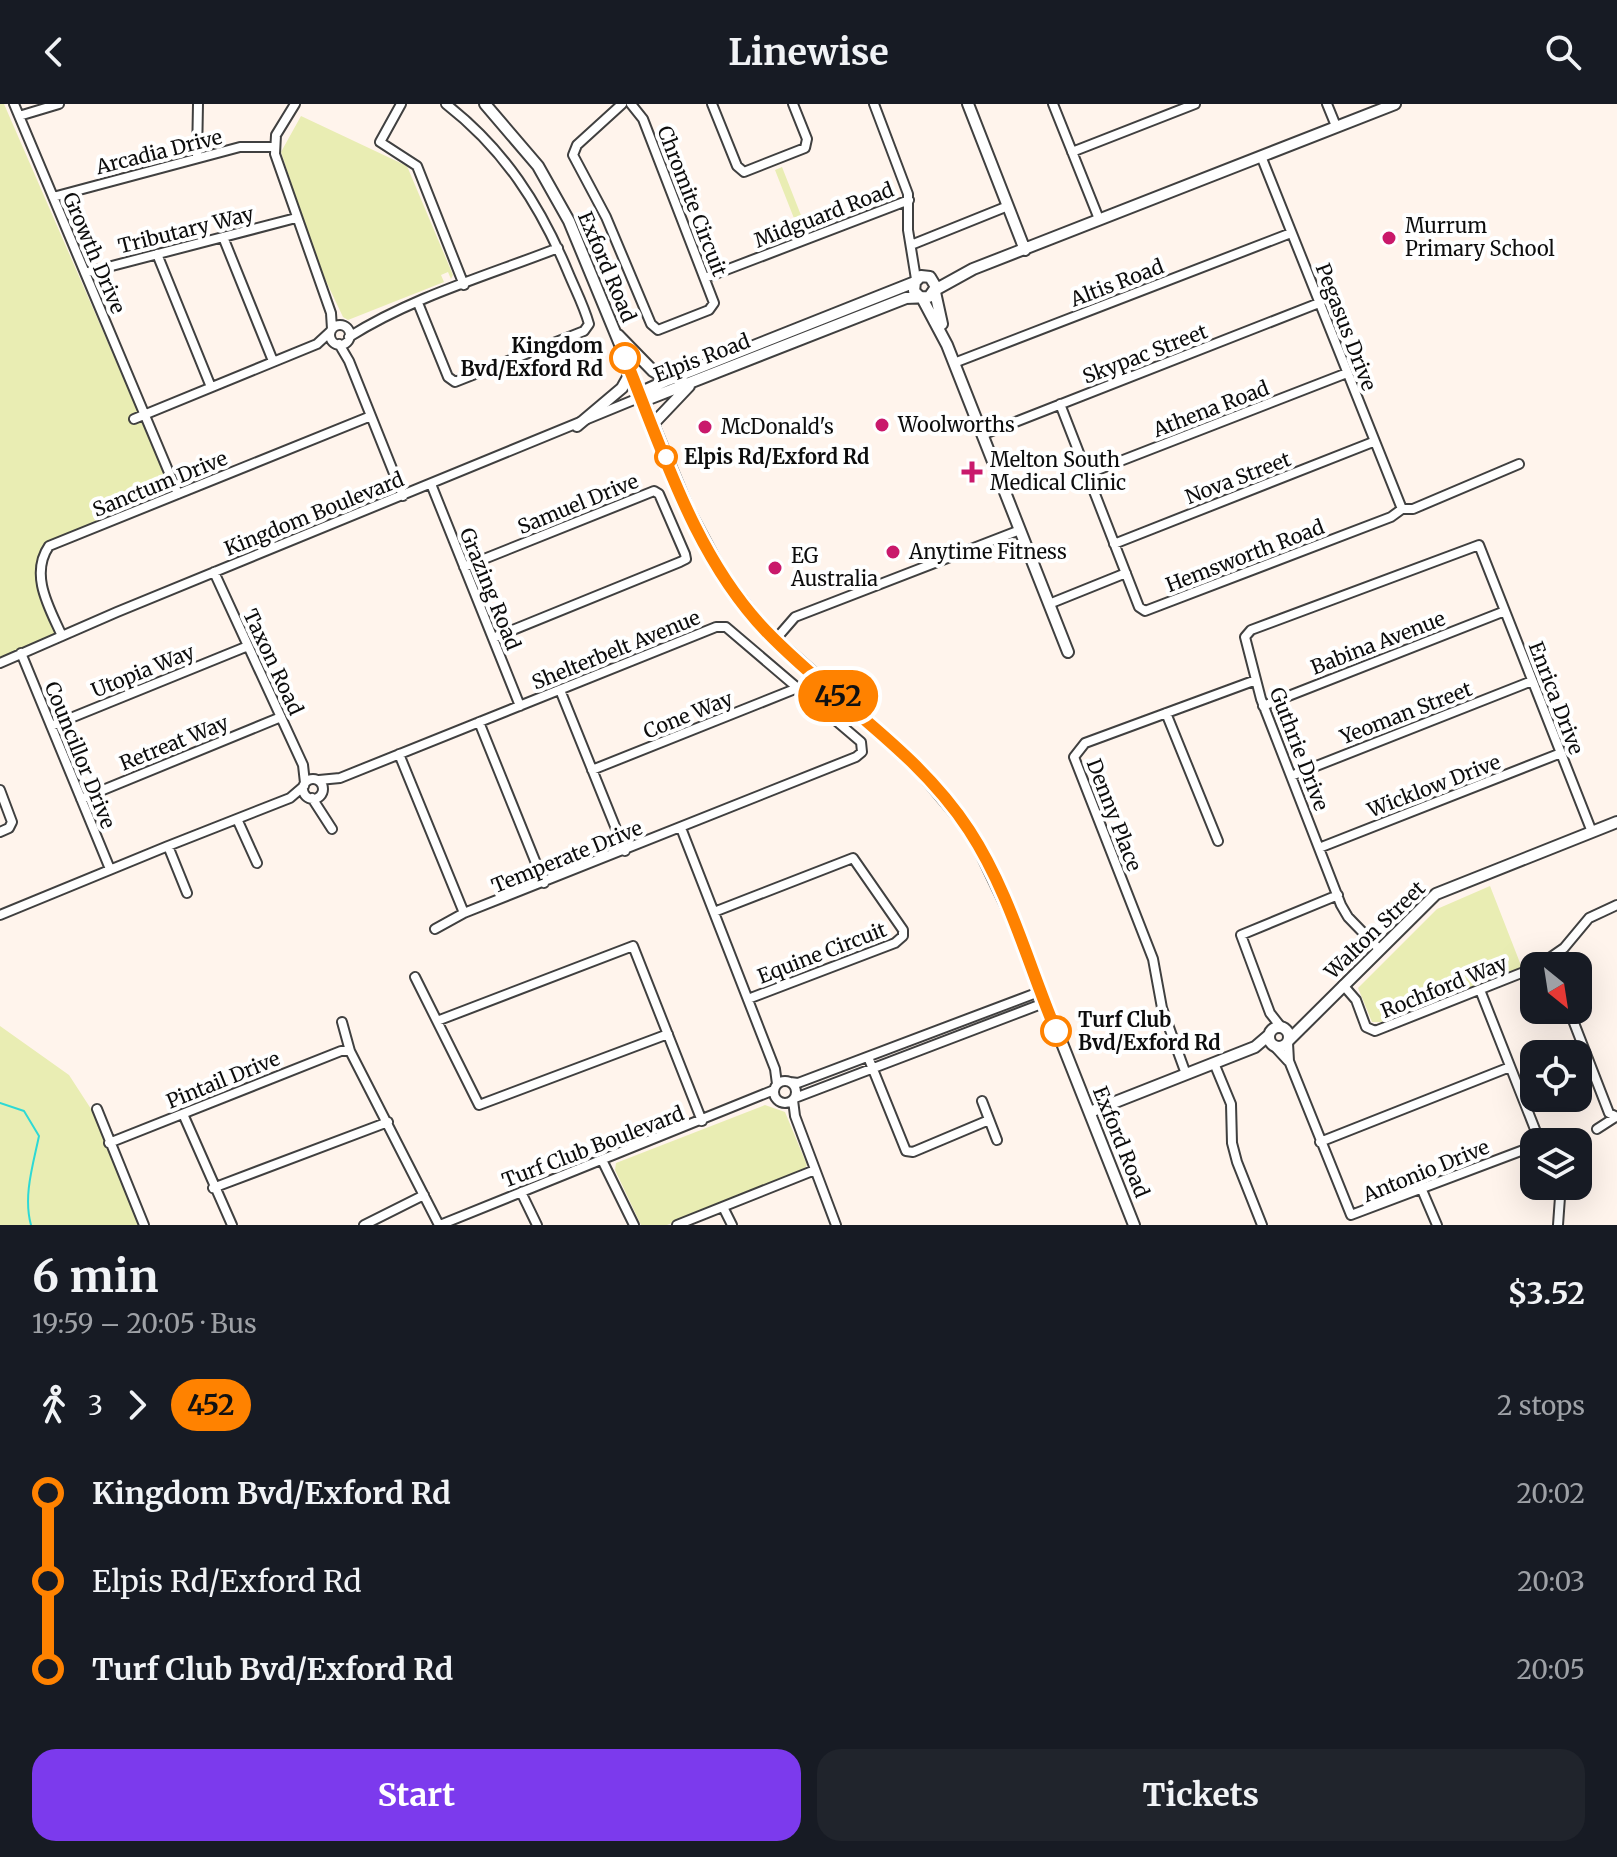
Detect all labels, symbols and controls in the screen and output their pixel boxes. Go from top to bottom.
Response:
icon: back [32,30,76,74]
text: Linewise [728,30,889,75]
icon: search [1541,30,1585,74]
street label: Chromite Circuit [652,122,733,280]
street label: Arcadia Drive [92,124,225,180]
street label: Midguard Road [751,176,897,253]
street label: Growth Drive [58,189,131,317]
street label: Tributary Way [115,200,257,258]
street label: Exford Road [573,208,642,326]
place label: Murrum Primary School [1405,213,1555,261]
marker: Murrum Primary School [1380,229,1398,247]
street label: Altis Road [1066,253,1167,312]
street label: Pegasus Drive [1311,260,1382,394]
street label: Skypac Street [1079,318,1211,389]
street label: Elpis Road [650,328,753,387]
place label: Kingdom Bvd/Exford Rd [460,333,603,381]
marker: Kingdom Bvd/Exford Rd [610,343,640,373]
street label: Athena Road [1148,375,1272,442]
place label: Woolworths [897,412,1015,437]
place label: McDonald's [721,414,834,439]
marker: Woolworths [873,416,891,434]
marker: McDonald's [696,418,714,436]
place label: Elpis Rd/Exford Rd [684,444,869,469]
street label: Sanctum Drive [89,445,231,522]
marker: Elpis Rd/Exford Rd [655,446,677,468]
street label: Nova Street [1182,446,1294,509]
place label: Melton South Medical Clinic [990,447,1126,495]
marker: Melton South Medical Clinic [961,461,983,483]
street label: Kingdom Boulevard [220,466,407,561]
street label: Samuel Drive [514,468,642,539]
street label: Hemsworth Road [1162,514,1327,597]
street label: Grazing Road [455,524,526,654]
place label: Anytime Fitness [908,539,1067,564]
place label: EG Australia [790,543,878,591]
marker: Anytime Fitness [884,543,902,561]
marker: EG Australia [766,559,784,577]
street label: Shelterbelt Avenue [528,604,704,695]
street label: Taxon Road [238,605,309,719]
street label: Babina Avenue [1307,605,1448,680]
street label: Utopia Way [88,638,198,703]
street label: Enrica Drive [1524,638,1589,758]
line badge: 452 [792,670,884,722]
street label: Yeoman Street [1335,676,1476,750]
street label: Councillor Drive [40,678,121,832]
text: 452 [814,678,862,714]
street label: Guthrie Drive [1264,684,1334,814]
street label: Cone Way [640,685,736,744]
street label: Retreat Way [116,709,232,776]
street label: Wicklow Drive [1363,749,1504,823]
street label: Denny Place [1082,755,1147,875]
street label: Temperate Drive [488,815,646,898]
street label: Walton Street [1318,875,1430,985]
street label: Equine Circuit [754,916,890,989]
street label: Rochford Way [1377,950,1511,1023]
north arrow [1520,952,1592,1024]
map controls [1520,952,1592,1200]
place label: Turf Club Bvd/Exford Rd [1078,1007,1221,1055]
marker: Turf Club Bvd/Exford Rd [1041,1016,1071,1046]
button: locate [1520,1040,1592,1112]
street label: Pintail Drive [162,1045,283,1114]
street label: Exford Road [1088,1083,1155,1201]
street label: Turf Club Boulevard [498,1100,687,1193]
button: layers [1520,1128,1592,1200]
street label: Antonio Drive [1358,1134,1493,1208]
text: 6 min [32,1249,159,1304]
text: $3.52 [1508,1274,1585,1312]
text: 19:59 – 20:05 · Bus [32,1307,257,1340]
icon: walk [32,1383,76,1427]
icon: forward [115,1383,159,1427]
text: 452 [187,1387,235,1423]
text: 3 [88,1389,103,1422]
text: 2 stops [1497,1389,1585,1422]
text: Kingdom Bvd/Exford Rd [92,1474,451,1512]
text: 20:02 [1516,1477,1585,1510]
text: Elpis Rd/Exford Rd [92,1562,362,1600]
text: 20:03 [1517,1565,1585,1598]
text: Turf Club Bvd/Exford Rd [92,1650,453,1688]
text: 20:05 [1516,1653,1585,1686]
button: Start [32,1749,801,1841]
button: Tickets [817,1749,1585,1841]

